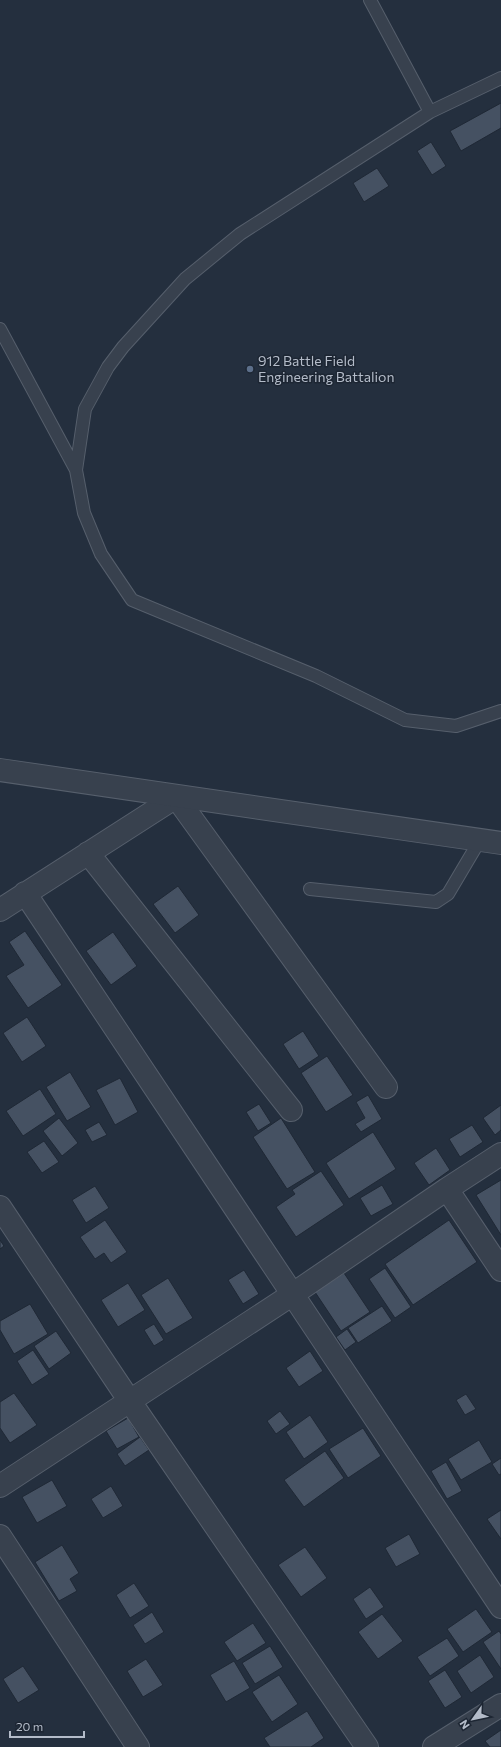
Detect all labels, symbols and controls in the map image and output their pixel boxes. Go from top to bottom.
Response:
place label: 912 Battle Field Engineering Battalion [258,352,395,385]
marker: 912 Battle Field Engineering Battalion [245,364,255,374]
north arrow [453,1699,493,1739]
scale bar [10,1713,84,1739]
text: N [456,1718,472,1732]
text: 20 m [16,1719,43,1733]

